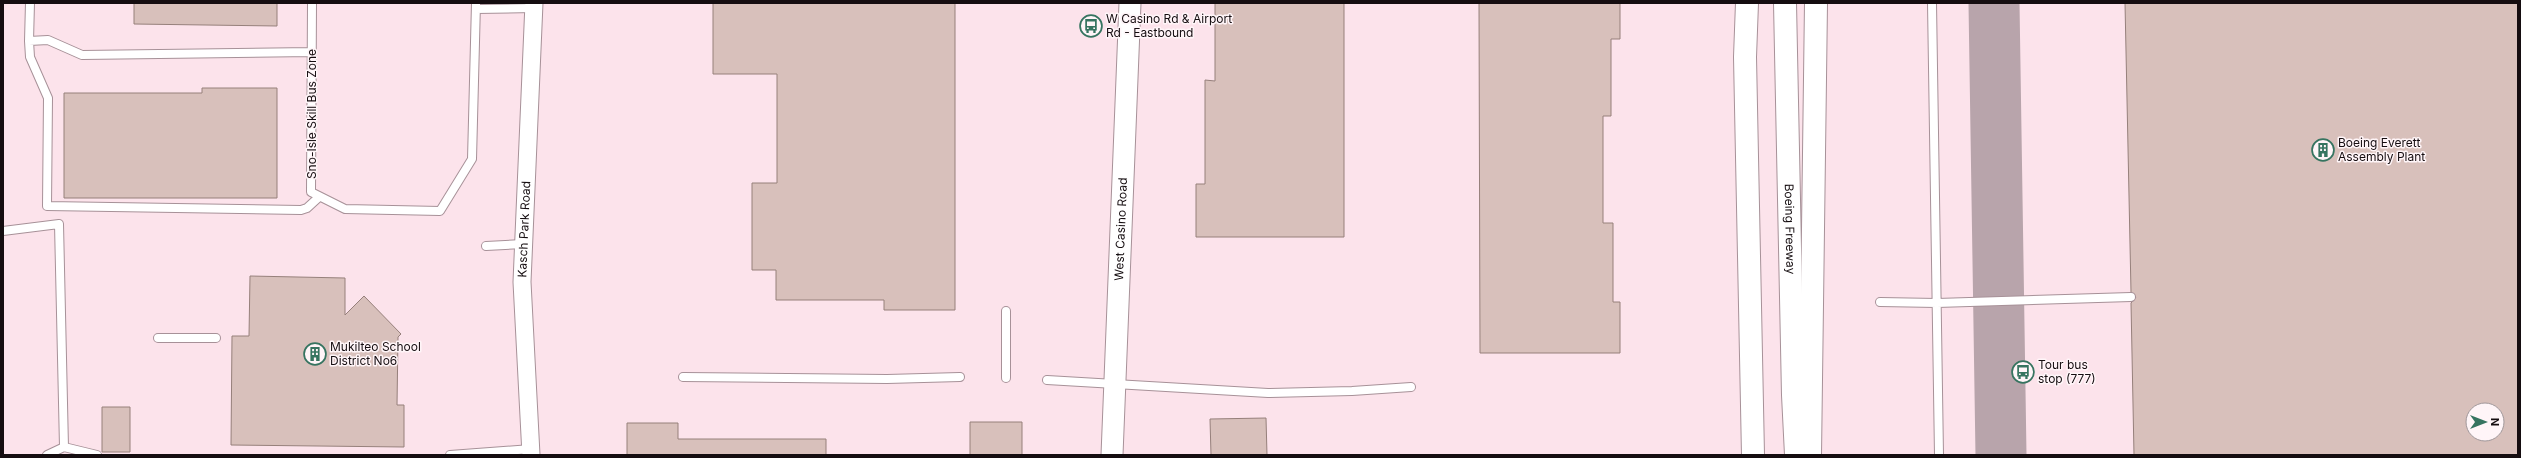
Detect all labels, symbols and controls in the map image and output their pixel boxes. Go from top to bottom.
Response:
place label: W Casino Rd & Airport Rd - Eastbound [1106,11,1232,40]
bus stop icon: W Casino Rd & Airport Rd - Eastbound [1078,13,1104,39]
street label: Sno-Isle Skill Bus Zone [304,49,319,179]
place label: Boeing Everett Assembly Plant [2338,135,2425,164]
building icon: Boeing Everett Assembly Plant [2310,137,2336,163]
street label: West Casino Road [1111,177,1130,281]
street label: Kasch Park Road [514,181,533,278]
street label: Boeing Freeway [1782,183,1799,275]
place label: Mukilteo School District No6 [330,339,421,368]
building icon: Mukilteo School District No6 [302,341,328,367]
place label: Tour bus stop (777) [2038,357,2096,386]
bus stop icon: Tour bus stop (777) [2010,359,2036,385]
north arrow [2465,402,2505,442]
text: N [2488,418,2502,426]

